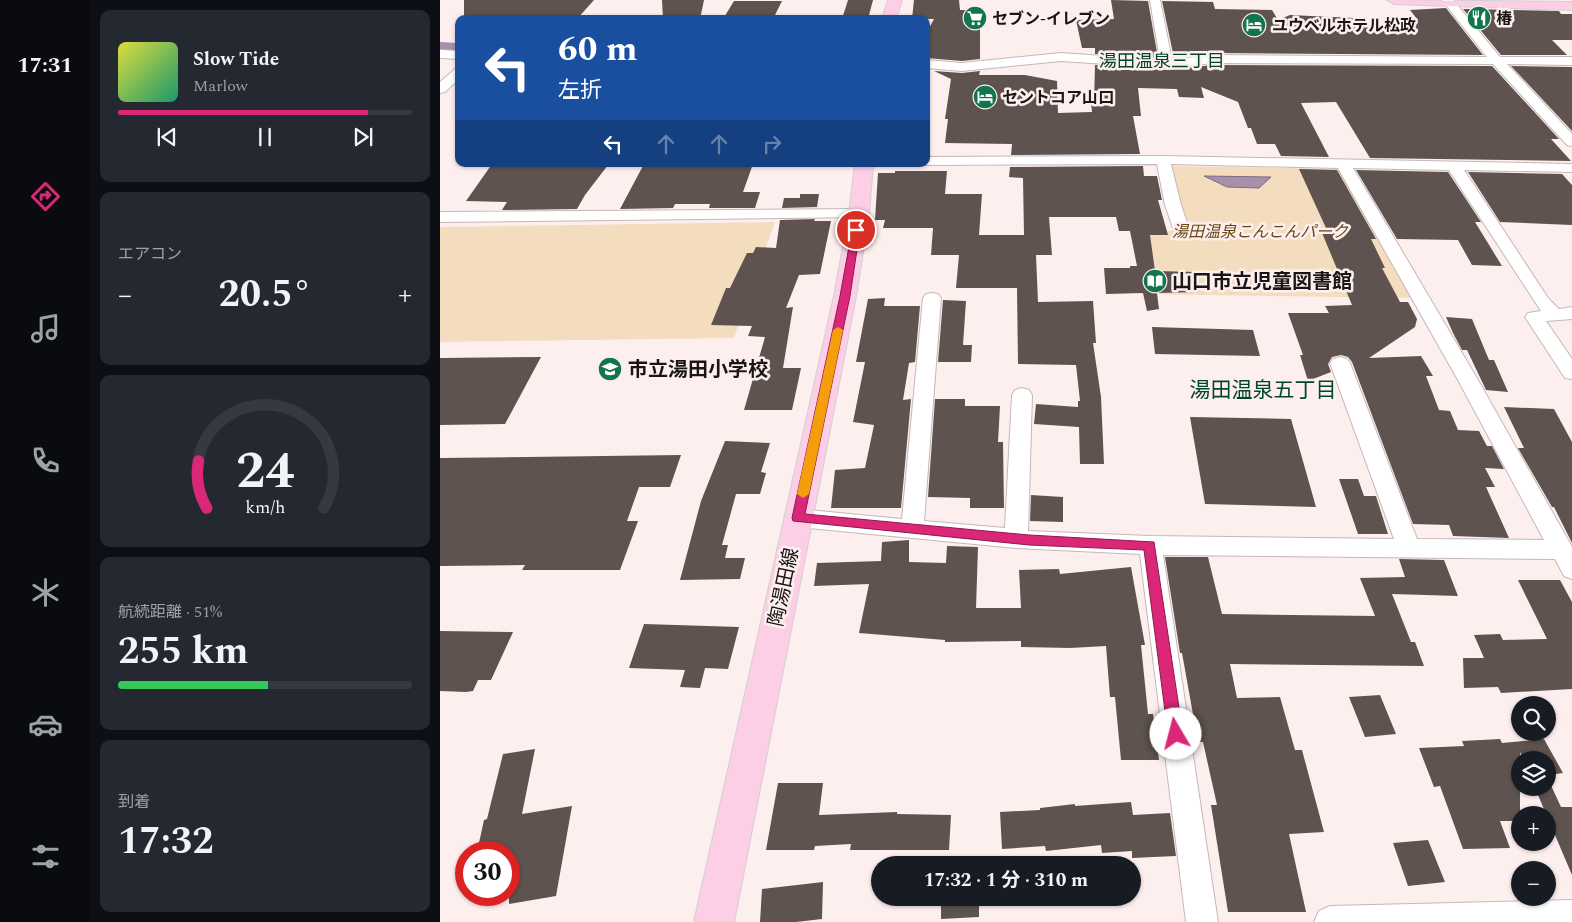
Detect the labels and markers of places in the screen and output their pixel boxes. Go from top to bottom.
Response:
supermarket icon: セブン-イレブン [962,5,988,31]
restaurant icon: 椿 [1466,5,1492,31]
place label: セブン-イレブン [992,7,1110,31]
place label: 椿 [1496,7,1512,31]
hotel icon: ユウベルホテル松政 [1241,12,1267,38]
place label: ユウベルホテル松政 [1272,14,1416,38]
hotel icon: セントコア山口 [972,84,998,110]
place label: セントコア山口 [1002,86,1114,110]
pin [835,209,877,251]
place label: 山口市立児童図書館 [1172,267,1352,297]
library icon: 山口市立児童図書館 [1142,268,1168,294]
place label: 市立湯田小学校 [628,355,768,385]
school or university icon: 市立湯田小学校 [597,356,623,382]

